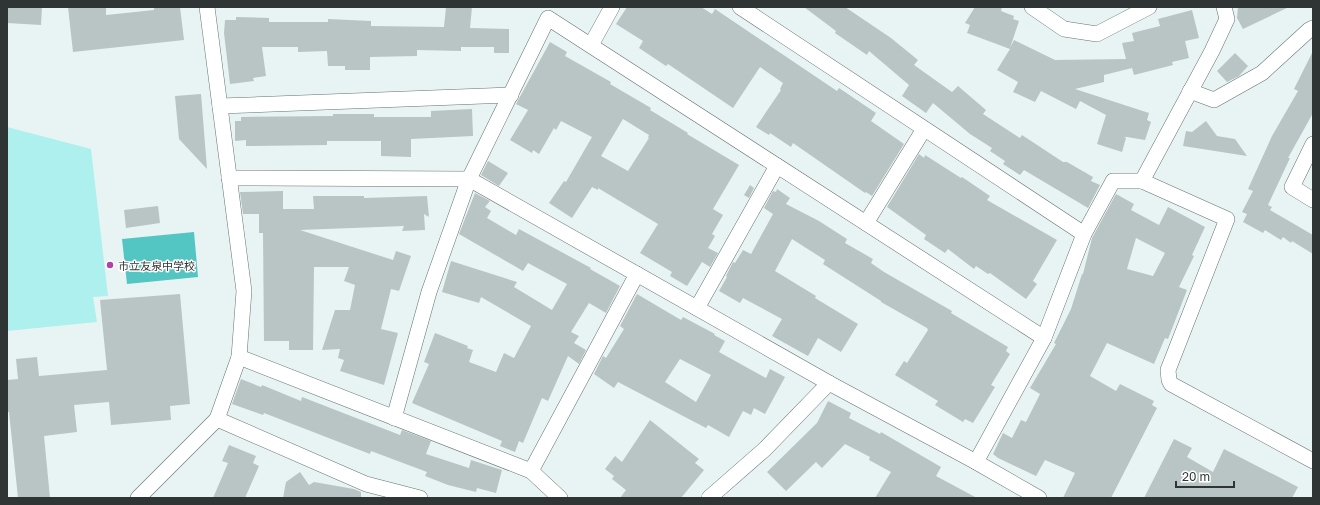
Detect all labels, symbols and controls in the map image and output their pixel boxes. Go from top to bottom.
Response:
place label: 市立友泉中学校 [118,259,195,272]
marker: 市立友泉中学校 [105,260,115,270]
scale bar [1176,463,1234,489]
text: 20 m [1182,469,1210,484]

